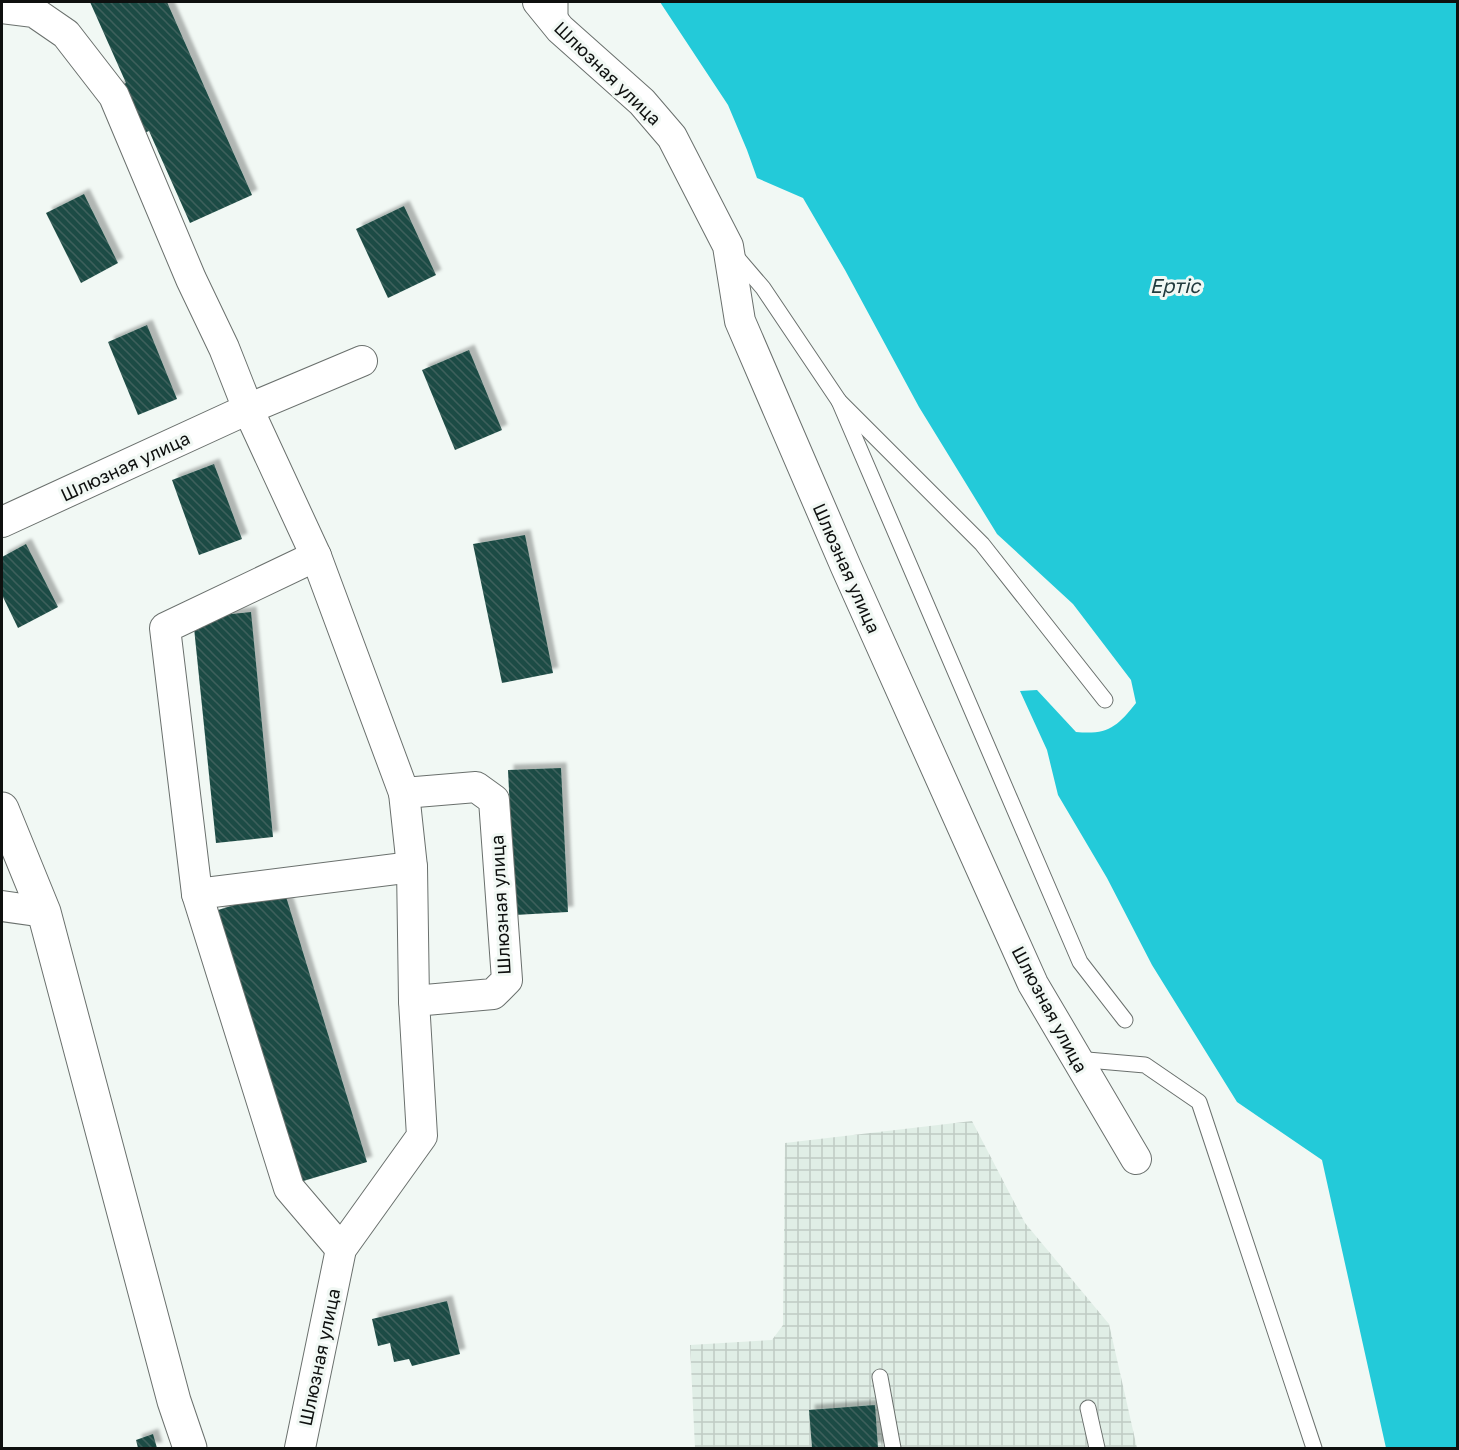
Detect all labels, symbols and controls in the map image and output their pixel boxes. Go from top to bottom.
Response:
street label: Шлюзная улица [550,16,666,130]
water label: Ертіс [1150,273,1201,297]
street label: Шлюзная улица [57,426,193,506]
street label: Шлюзная улица [808,500,886,636]
street label: Шлюзная улица [485,834,515,976]
street label: Шлюзная улица [1007,942,1093,1076]
street label: Шлюзная улица [294,1286,344,1428]

